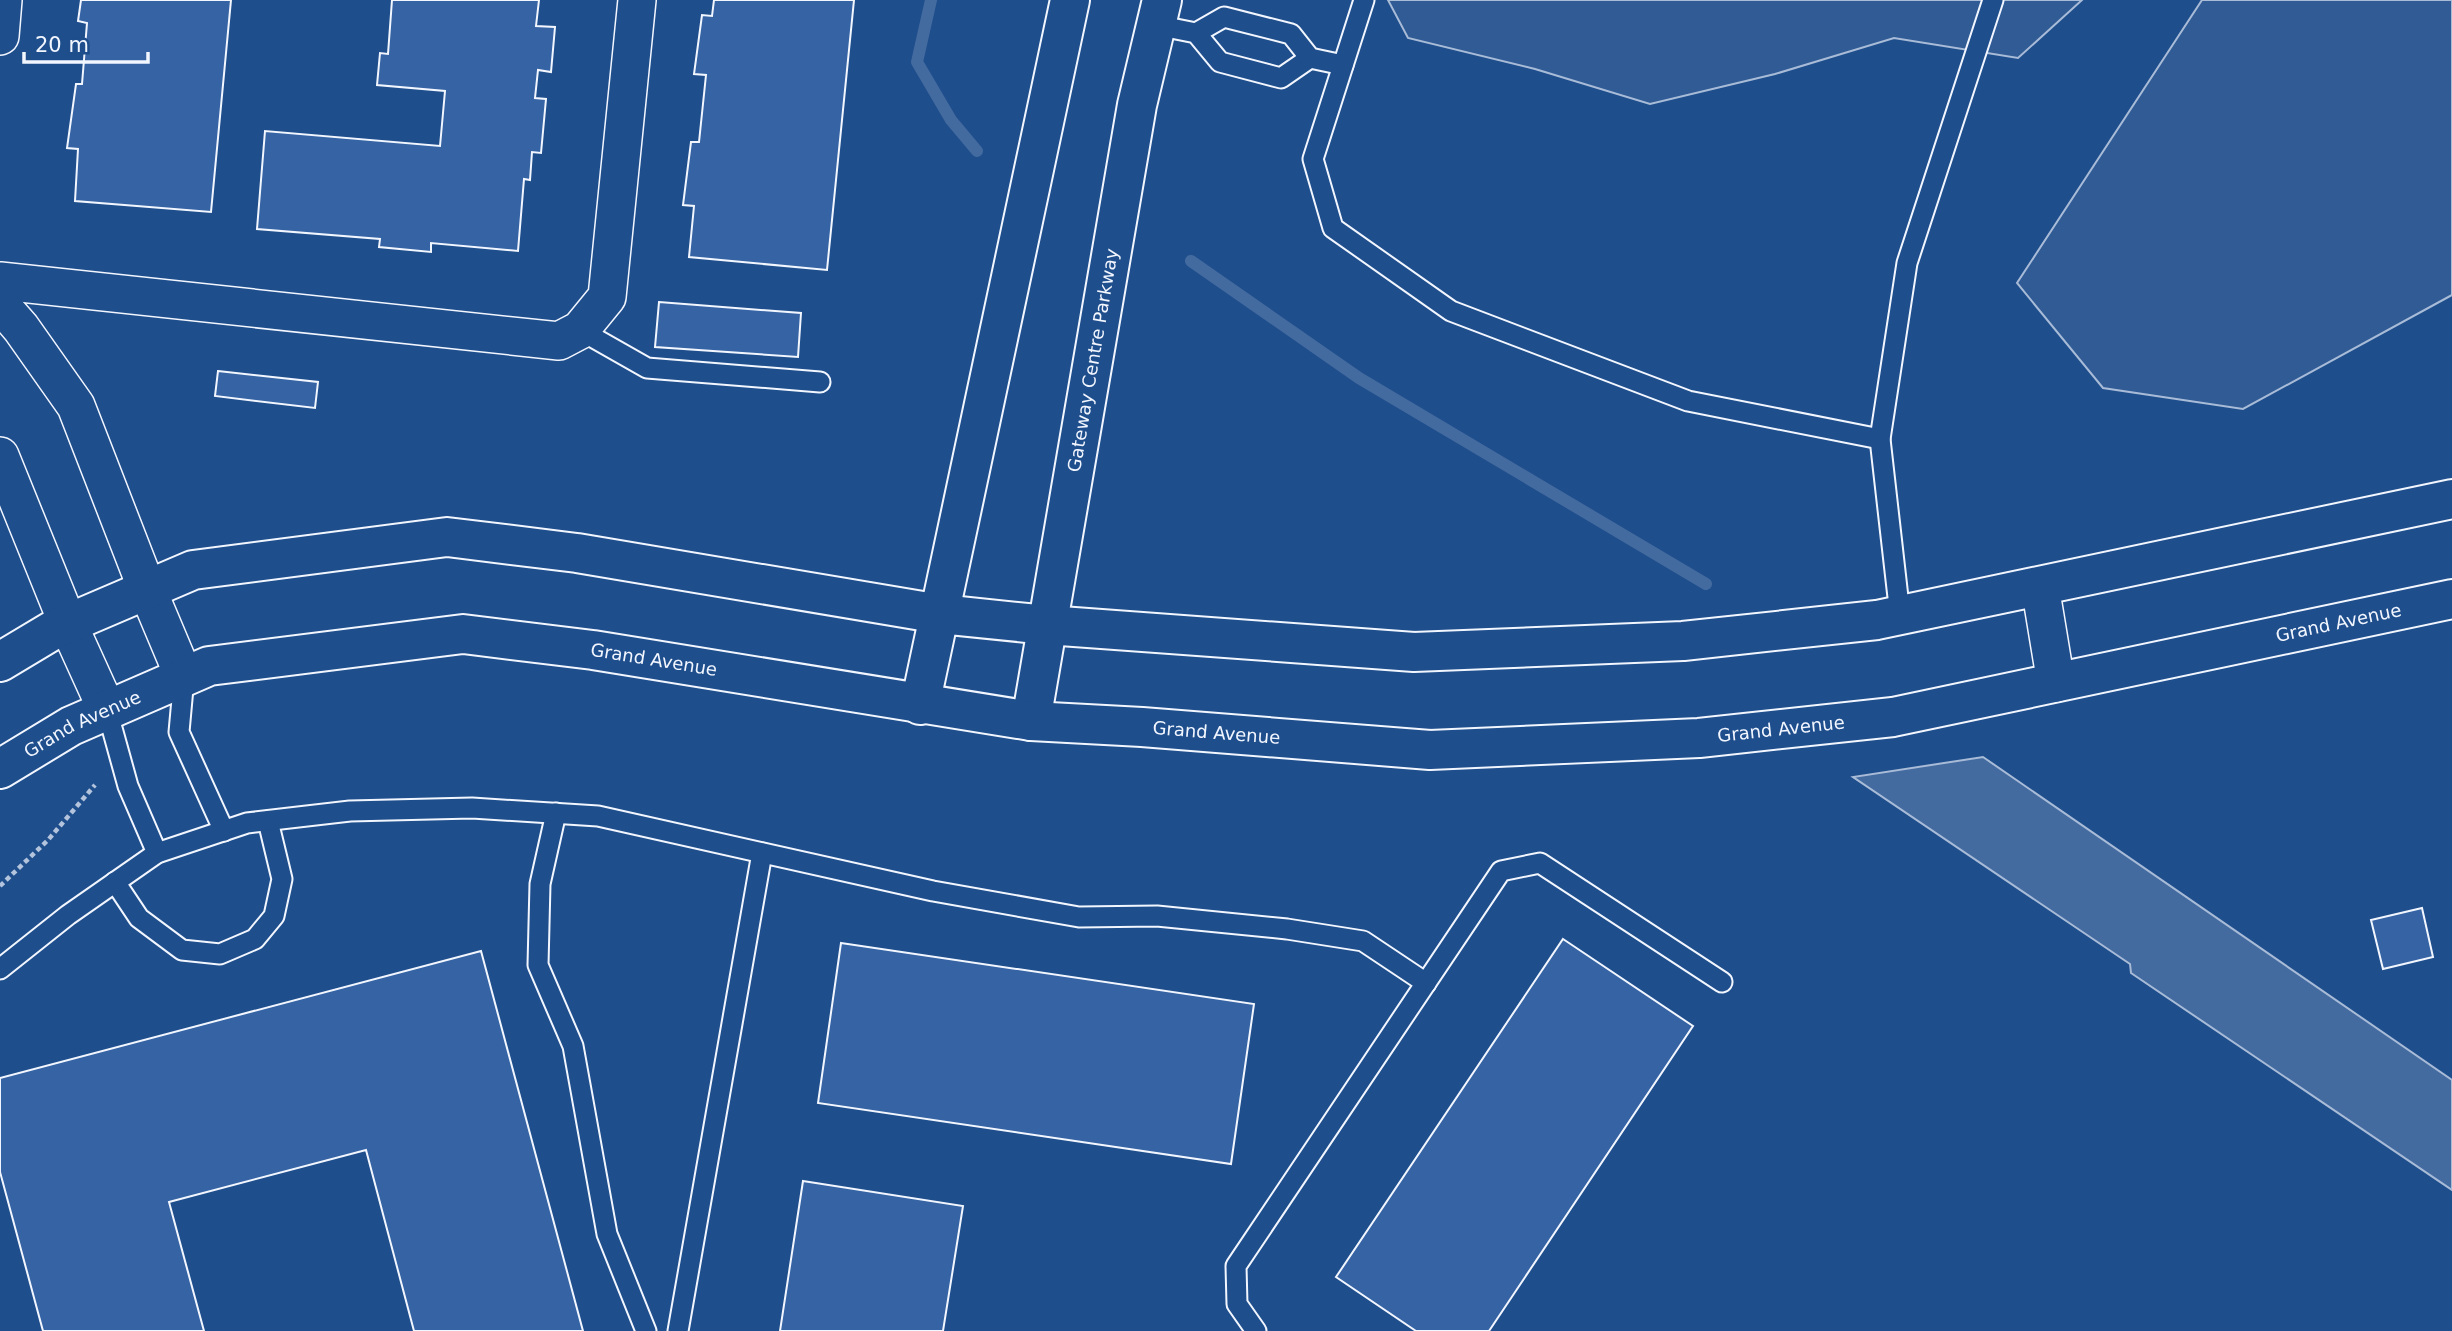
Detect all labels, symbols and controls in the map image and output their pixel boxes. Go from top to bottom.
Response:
scale bar [24,21,149,65]
text: 20 m [35,33,89,57]
street label: Gateway Centre Parkway [1063,246,1122,474]
street label: Grand Avenue [2274,599,2403,646]
street label: Grand Avenue [589,639,719,680]
street label: Grand Avenue [20,686,144,762]
street label: Grand Avenue [1716,711,1846,746]
street label: Grand Avenue [1152,717,1281,748]

